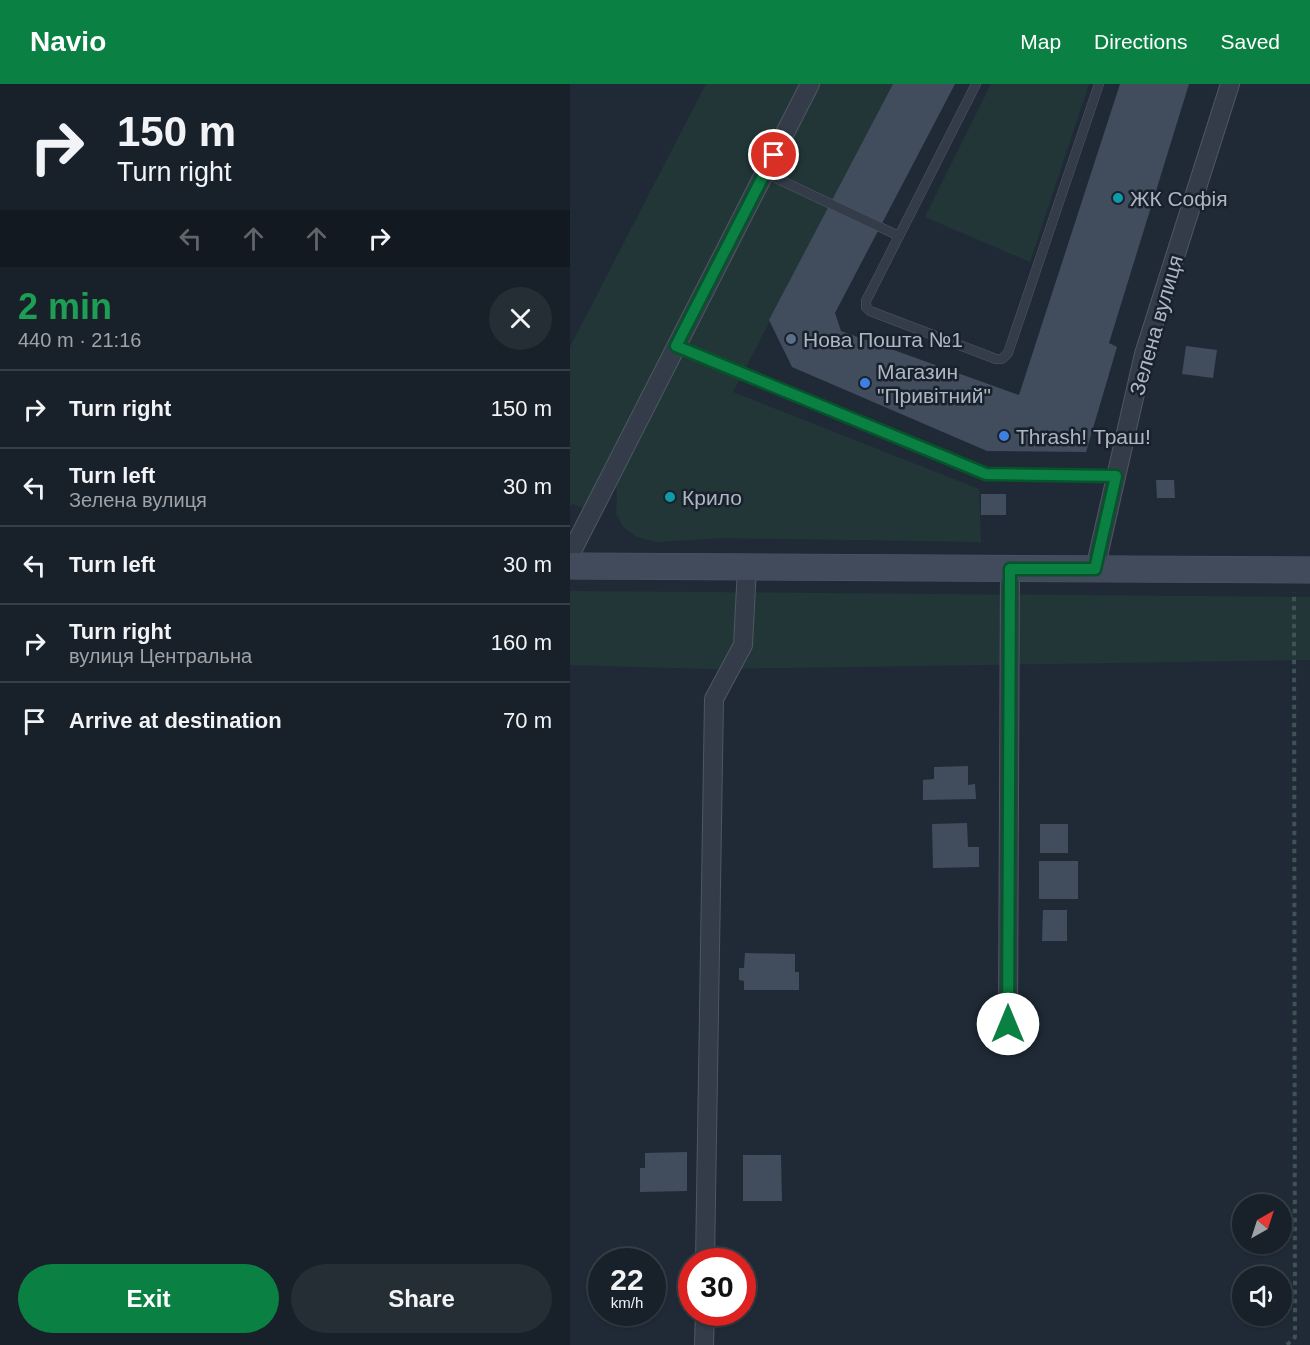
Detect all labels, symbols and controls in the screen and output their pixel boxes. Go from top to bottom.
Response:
text: Navio [30,26,106,57]
text: Map [1020,30,1061,53]
text: Directions [1094,30,1187,53]
text: Saved [1220,30,1280,53]
icon: right [18,108,96,186]
text: 150 m [117,108,236,155]
pin [748,129,799,180]
icon: arrive [757,138,790,171]
text: Turn right [117,157,232,187]
place label: ЖК Софія [1130,187,1228,210]
marker: ЖК Софія [1111,191,1125,205]
icon: left [174,222,207,255]
icon: ahead [237,222,270,255]
icon: ahead [300,222,333,255]
icon: right [363,222,396,255]
street label: Зелена вулиця [1125,252,1187,398]
text: 2 min [18,286,112,327]
button: close [489,287,552,350]
place label: Нова Пошта №1 [803,328,963,351]
text: 440 m · 21:16 [18,329,141,351]
marker: Нова Пошта №1 [784,332,798,346]
place label: Магазин "Привітний" [877,360,991,407]
marker: Магазин "Привітний" [858,376,872,390]
icon: right [18,393,51,426]
text: Turn right [69,396,171,421]
text: 150 m [491,396,552,421]
place label: Thrash! Траш! [1016,425,1151,448]
marker: Thrash! Траш! [997,429,1011,443]
text: Turn left [69,463,155,488]
icon: left [18,471,51,504]
text: 30 m [503,474,552,499]
place label: Крило [682,486,742,509]
text: Зелена вулиця [69,489,207,511]
marker: Крило [663,490,677,504]
icon: left [18,549,51,582]
text: Turn left [69,552,155,577]
text: 30 m [503,552,552,577]
text: Turn right [69,619,171,644]
icon: right [18,627,51,660]
text: 160 m [491,630,552,655]
text: вулиця Центральна [69,645,252,667]
icon: arrive [18,705,51,738]
text: Arrive at destination [69,708,282,733]
text: 70 m [503,708,552,733]
position arrow [976,992,1040,1056]
north arrow [1232,1194,1292,1254]
map controls [1232,1194,1292,1326]
speed limit sign: 30 [678,1248,756,1326]
text: 22 [610,1263,644,1296]
button: Exit [18,1264,279,1333]
button: Share [291,1264,552,1333]
button: sound [1232,1266,1292,1326]
text: km/h [611,1294,643,1311]

